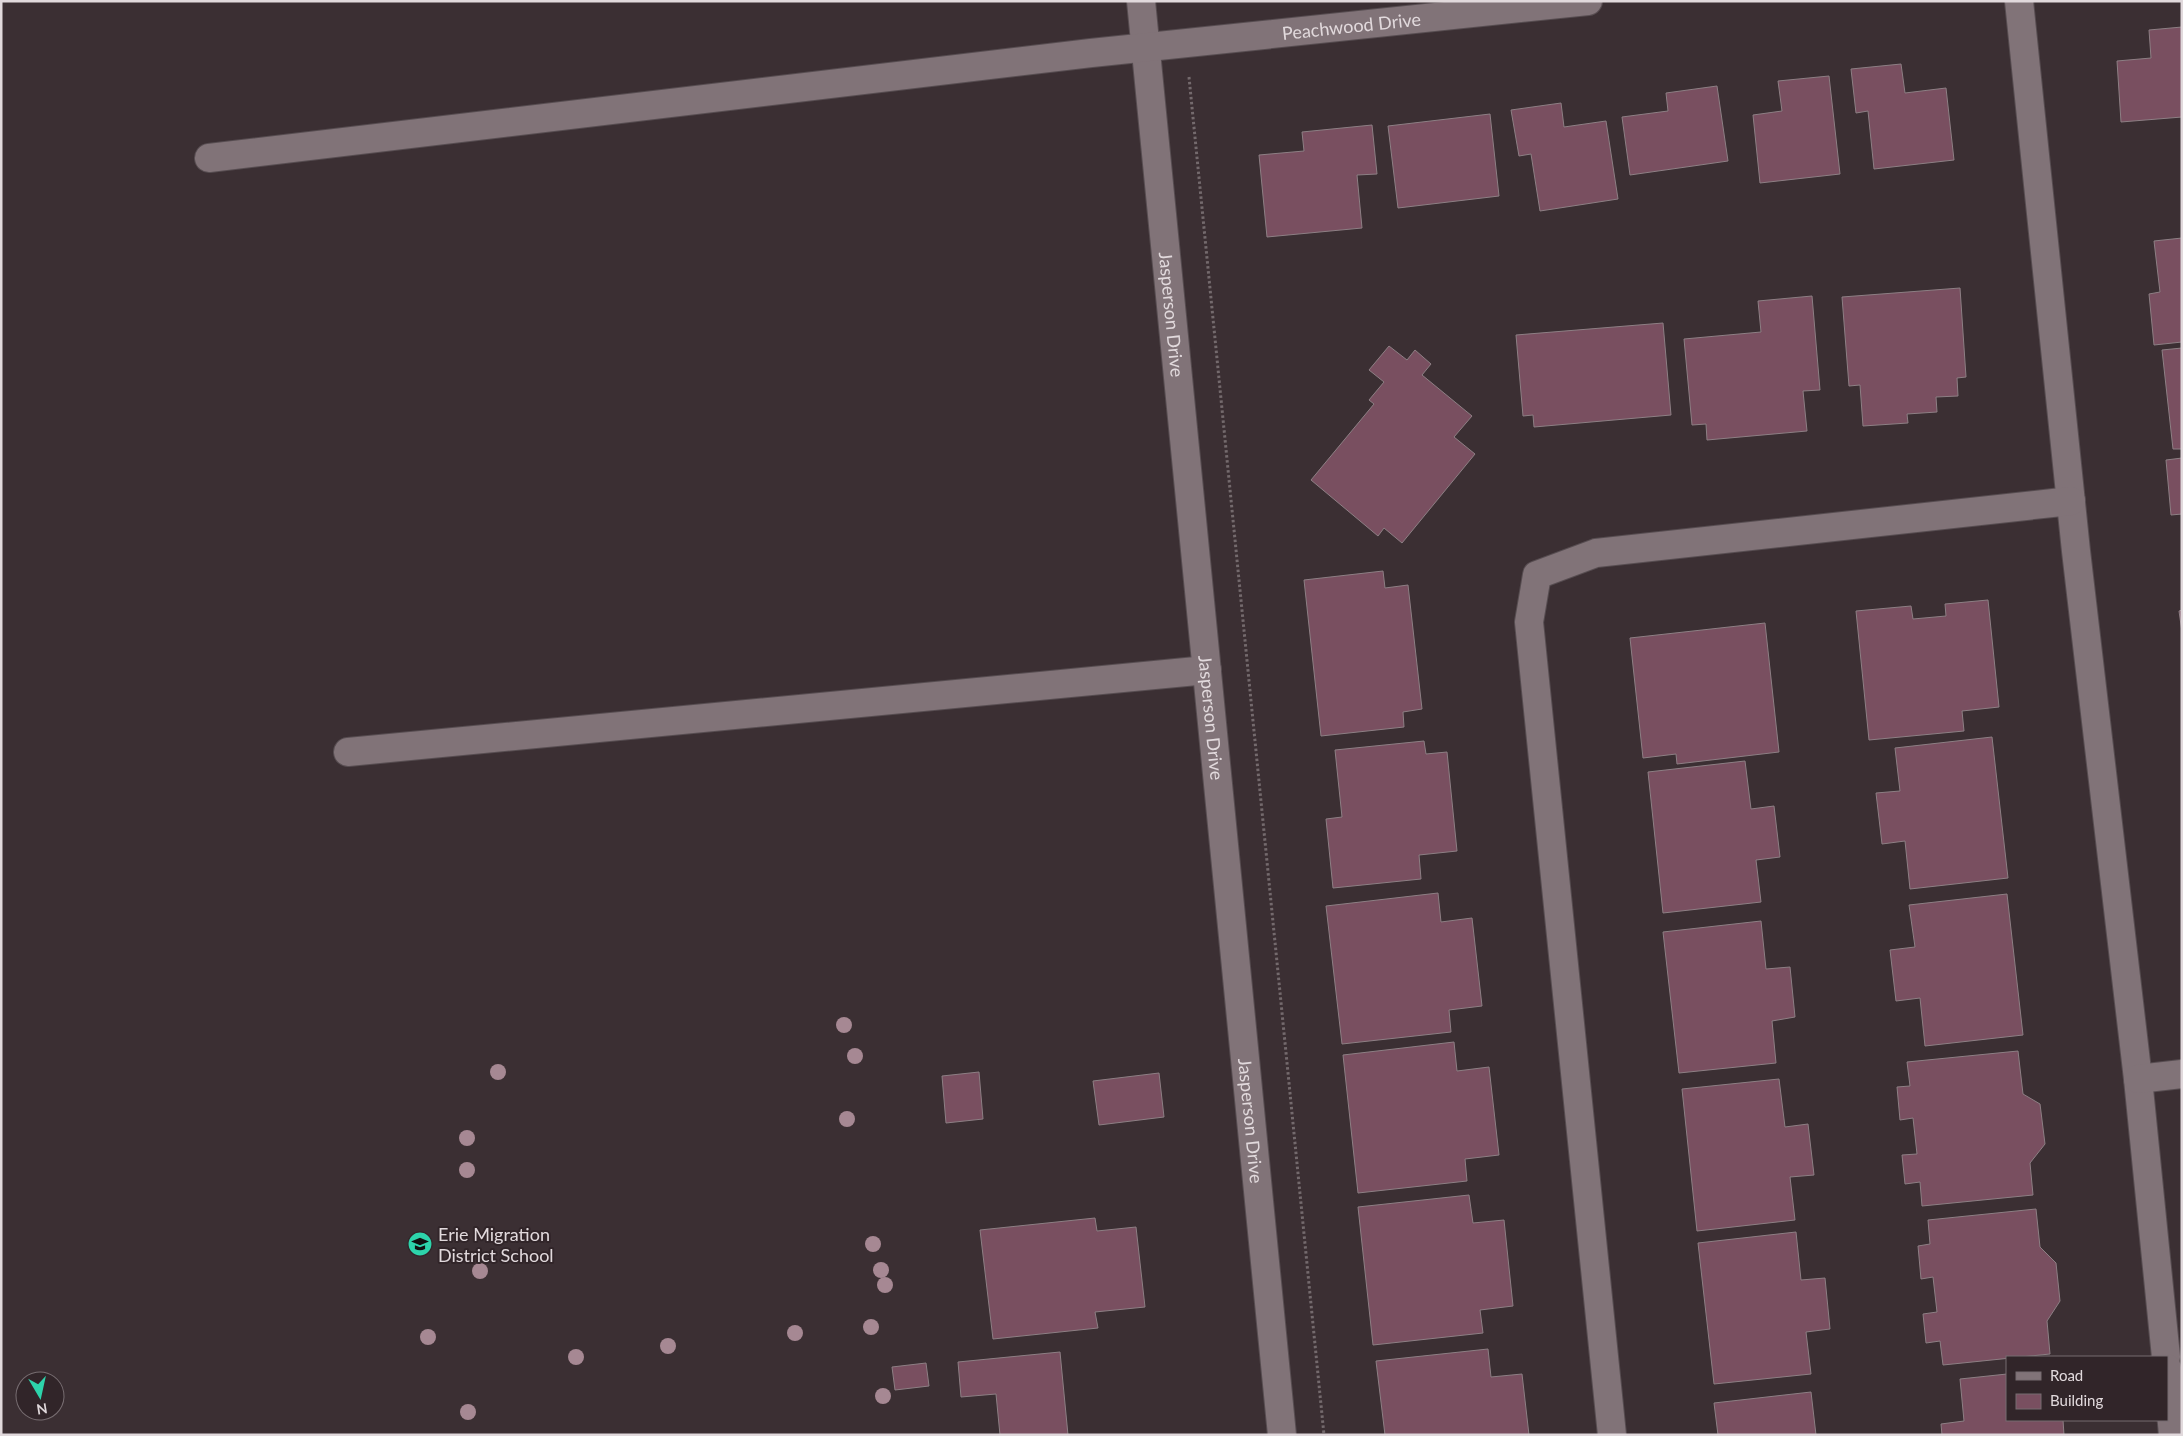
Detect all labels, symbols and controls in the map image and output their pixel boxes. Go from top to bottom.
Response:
street label: Peachwood Drive [1281,8,1422,44]
street label: Jasperson Drive [1155,251,1189,378]
street label: Jasperson Drive [1194,654,1229,781]
street label: Jasperson Drive [1234,1057,1268,1184]
place label: Erie Migration District School [438,1223,554,1266]
school or university icon: Erie Migration District School [407,1231,433,1257]
legend [2006,1356,2168,1421]
text: Road [2050,1366,2083,1384]
north arrow [15,1371,65,1421]
text: Building [2050,1391,2103,1409]
text: N [35,1400,49,1419]

